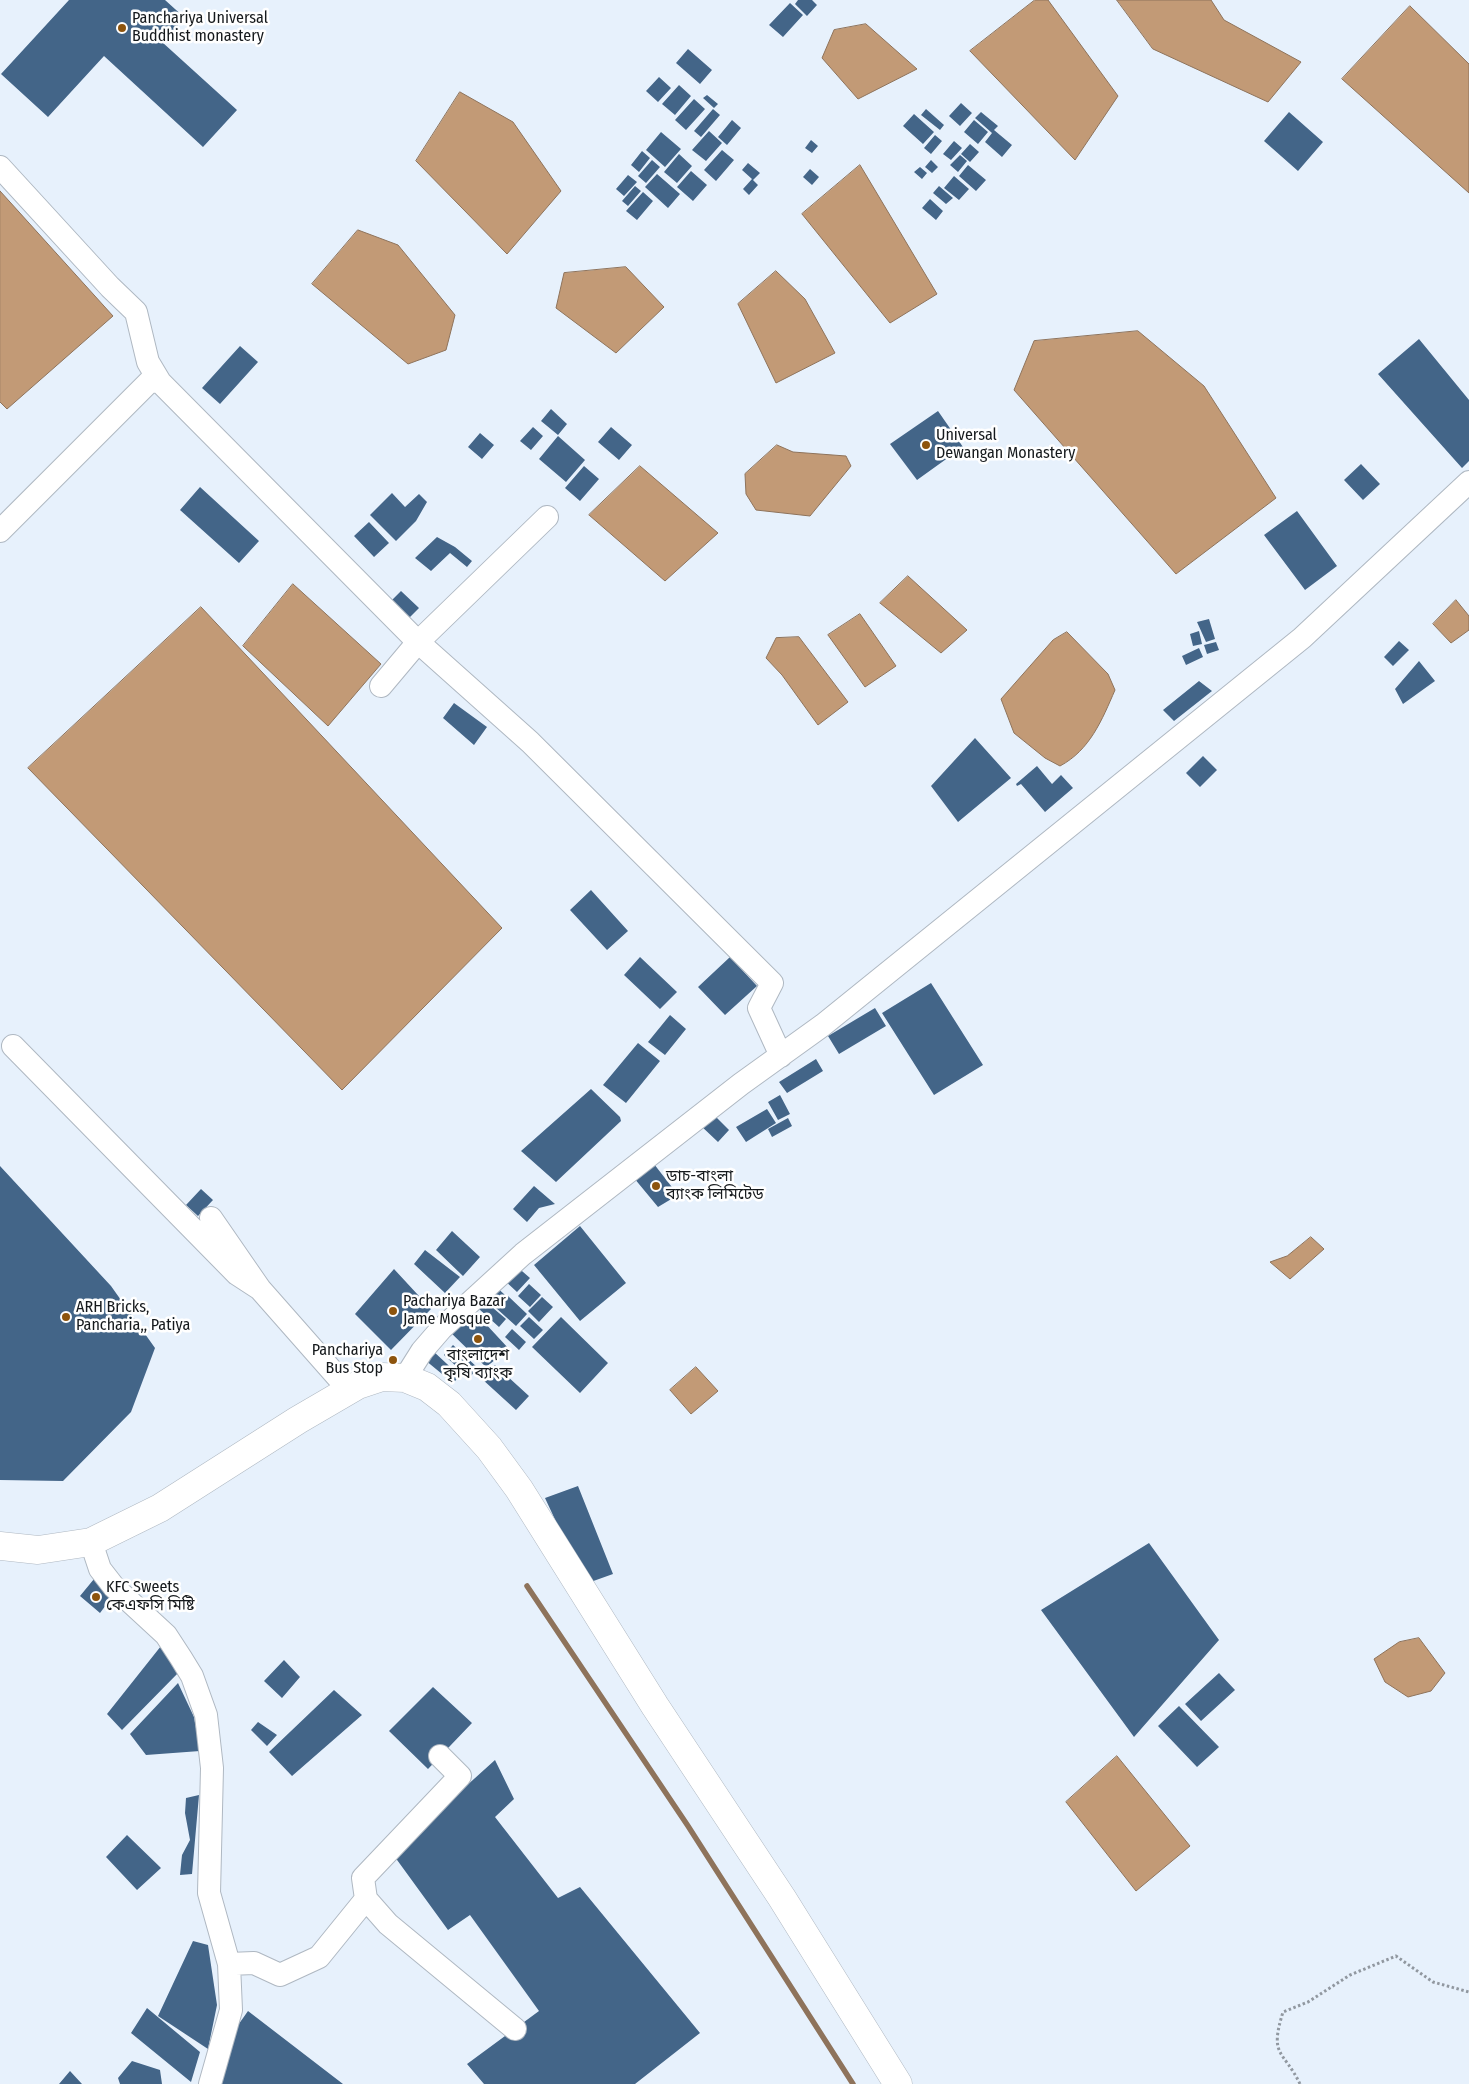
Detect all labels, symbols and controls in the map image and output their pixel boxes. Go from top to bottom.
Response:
place label: Panchariya Universal Buddhist monastery [132,9,268,47]
marker: Panchariya Universal Buddhist monastery [116,22,128,34]
place label: Universal Dewangan Monastery [936,426,1075,464]
marker: Universal Dewangan Monastery [920,439,932,451]
place label: ডাচ-বাংলা ব্যাংক লিমিটেড [666,1167,764,1205]
marker: ডাচ-বাংলা ব্যাংক লিমিটেড [650,1180,662,1192]
place label: Pachariya Bazar Jame Mosque [403,1292,506,1330]
place label: ARH Bricks, Pancharia,, Patiya [76,1298,190,1336]
marker: Pachariya Bazar Jame Mosque [387,1305,399,1317]
marker: ARH Bricks, Pancharia,, Patiya [60,1311,72,1323]
marker: বাংলাদেশ কৃষি ব্যাংক [472,1333,484,1345]
place label: Panchariya Bus Stop [312,1341,383,1379]
place label: বাংলাদেশ কৃষি ব্যাংক [444,1346,512,1384]
marker: Panchariya Bus Stop [387,1354,399,1366]
place label: KFC Sweets কেএফসি মিষ্টি [106,1578,194,1616]
marker: KFC Sweets কেএফসি মিষ্টি [90,1591,102,1603]

